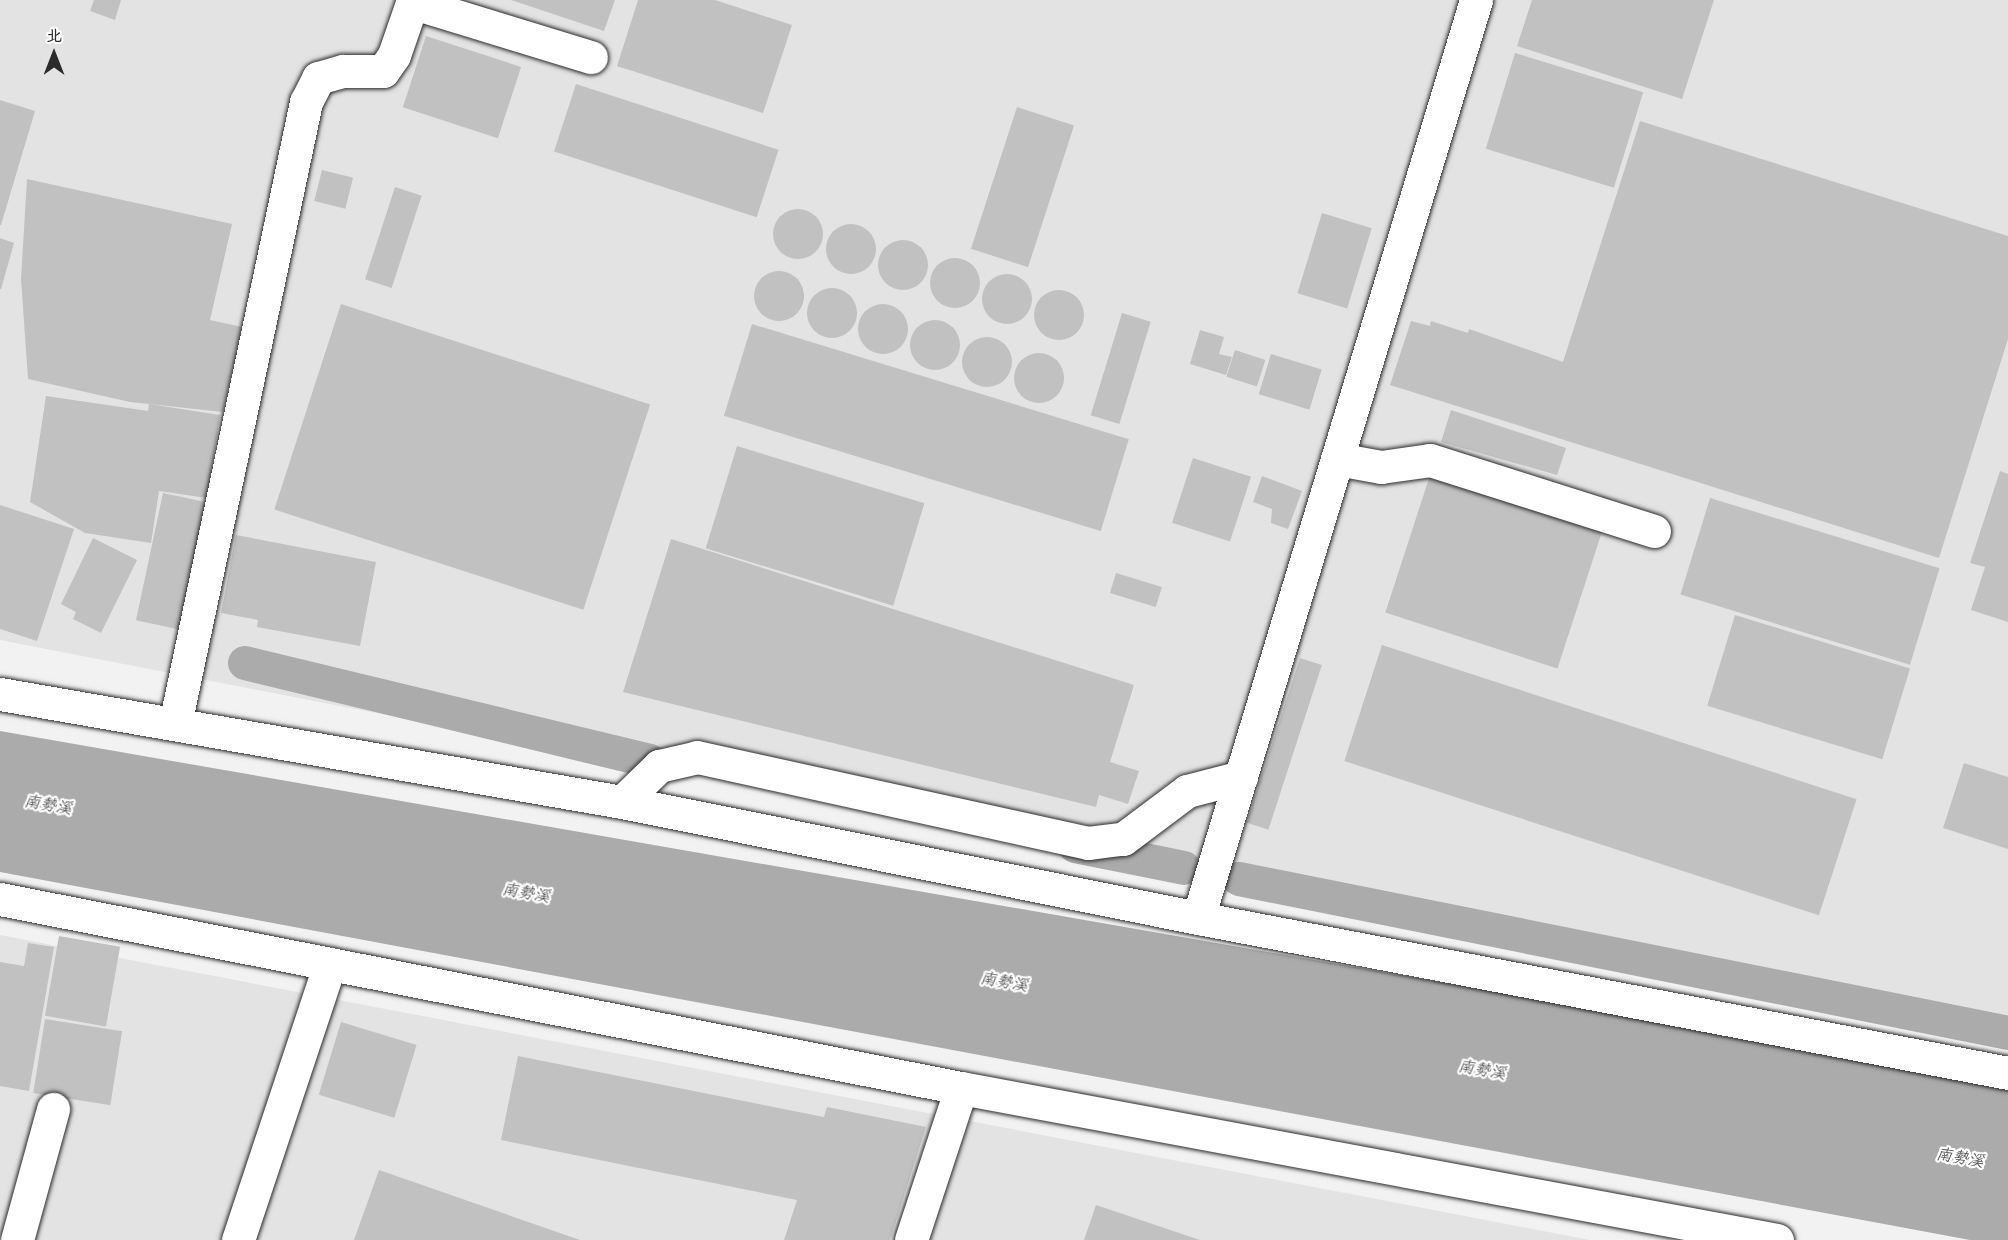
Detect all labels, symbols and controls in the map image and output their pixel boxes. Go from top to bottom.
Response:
north arrow [24,24,84,84]
text: 北 [46,26,62,46]
water label: 南勢溪 [23,791,73,819]
water label: 南勢溪 [501,879,551,907]
water label: 南勢溪 [979,968,1029,996]
water label: 南勢溪 [1457,1056,1507,1084]
water label: 南勢溪 [1935,1144,1985,1172]

